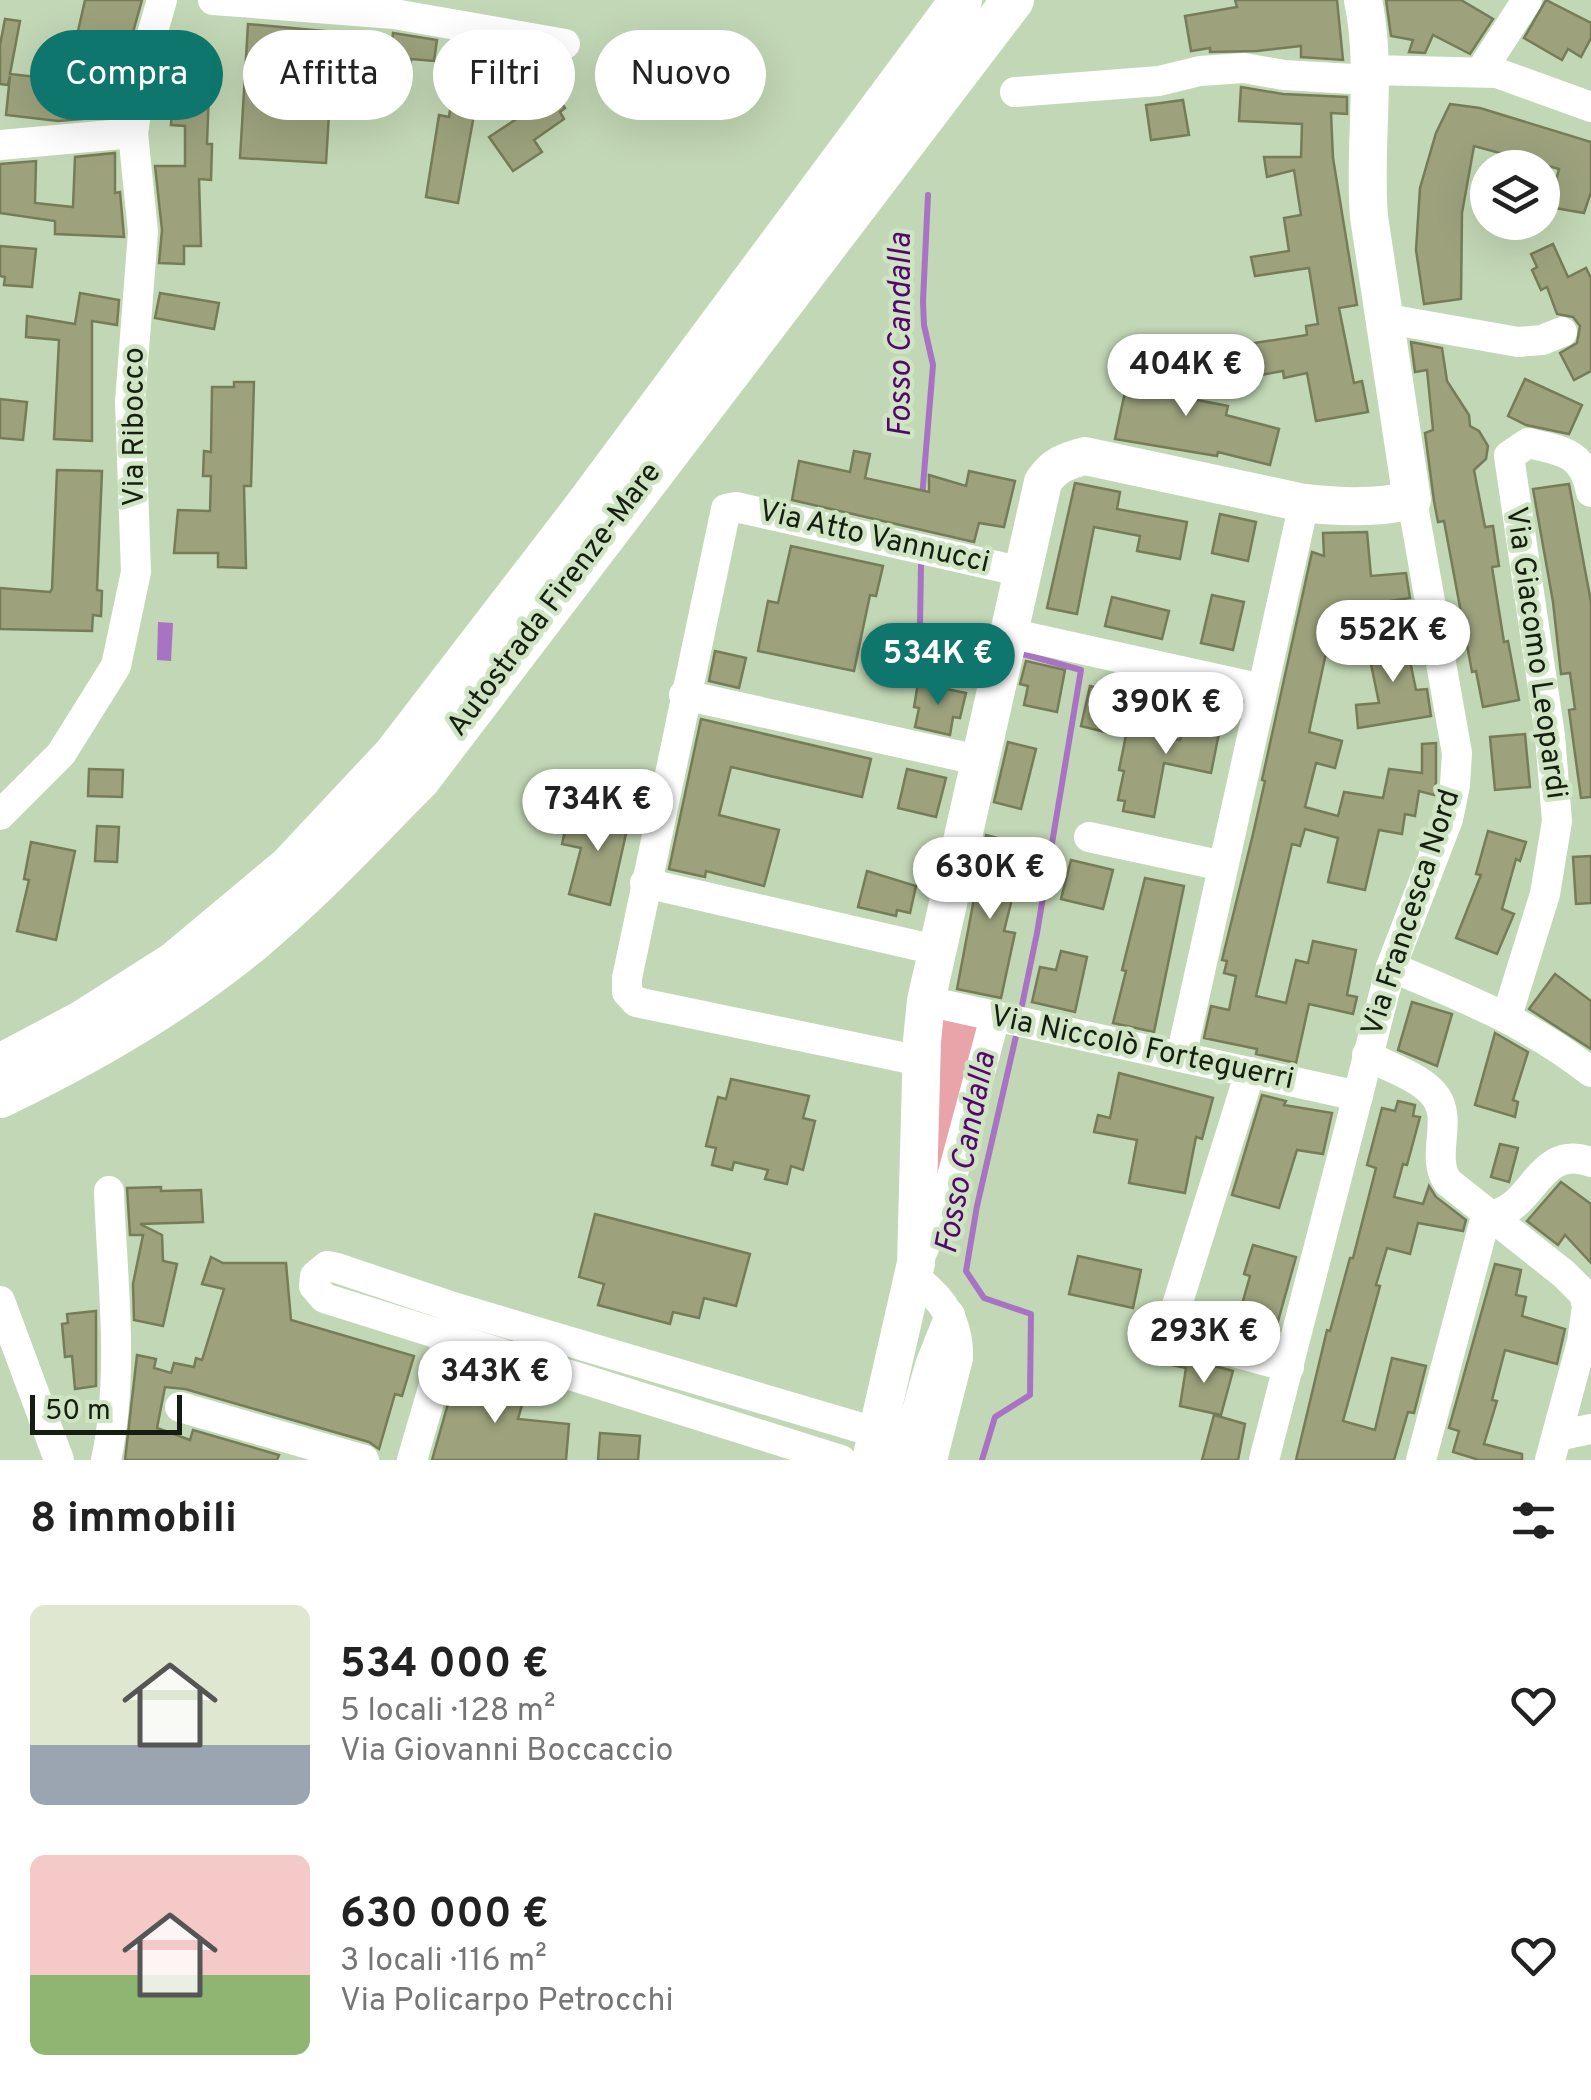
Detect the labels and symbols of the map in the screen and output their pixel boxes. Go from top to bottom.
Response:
water label: Fosso Candalla [882,232,922,437]
pin: 404K € [1105,334,1267,419]
street label: Via Ribocco [117,347,154,507]
street label: Autostrada Firenze-Mare [440,456,670,744]
street label: Via Atto Vannucci [755,493,993,583]
street label: Via Giacomo Leopardi [1496,504,1574,802]
pin: 552K € [1312,600,1474,685]
pin: 534K € [857,623,1019,708]
pin: 390K € [1085,672,1247,757]
pin: 734K € [517,769,679,854]
street label: Via Francesca Nord [1355,785,1469,1041]
pin: 630K € [909,837,1071,922]
street label: Via Niccolò Forteguerri [987,999,1297,1099]
water label: Fosso Candalla [928,1048,1006,1257]
pin: 293K € [1123,1301,1285,1386]
pin: 343K € [414,1341,576,1426]
scale bar [30,1390,182,1434]

